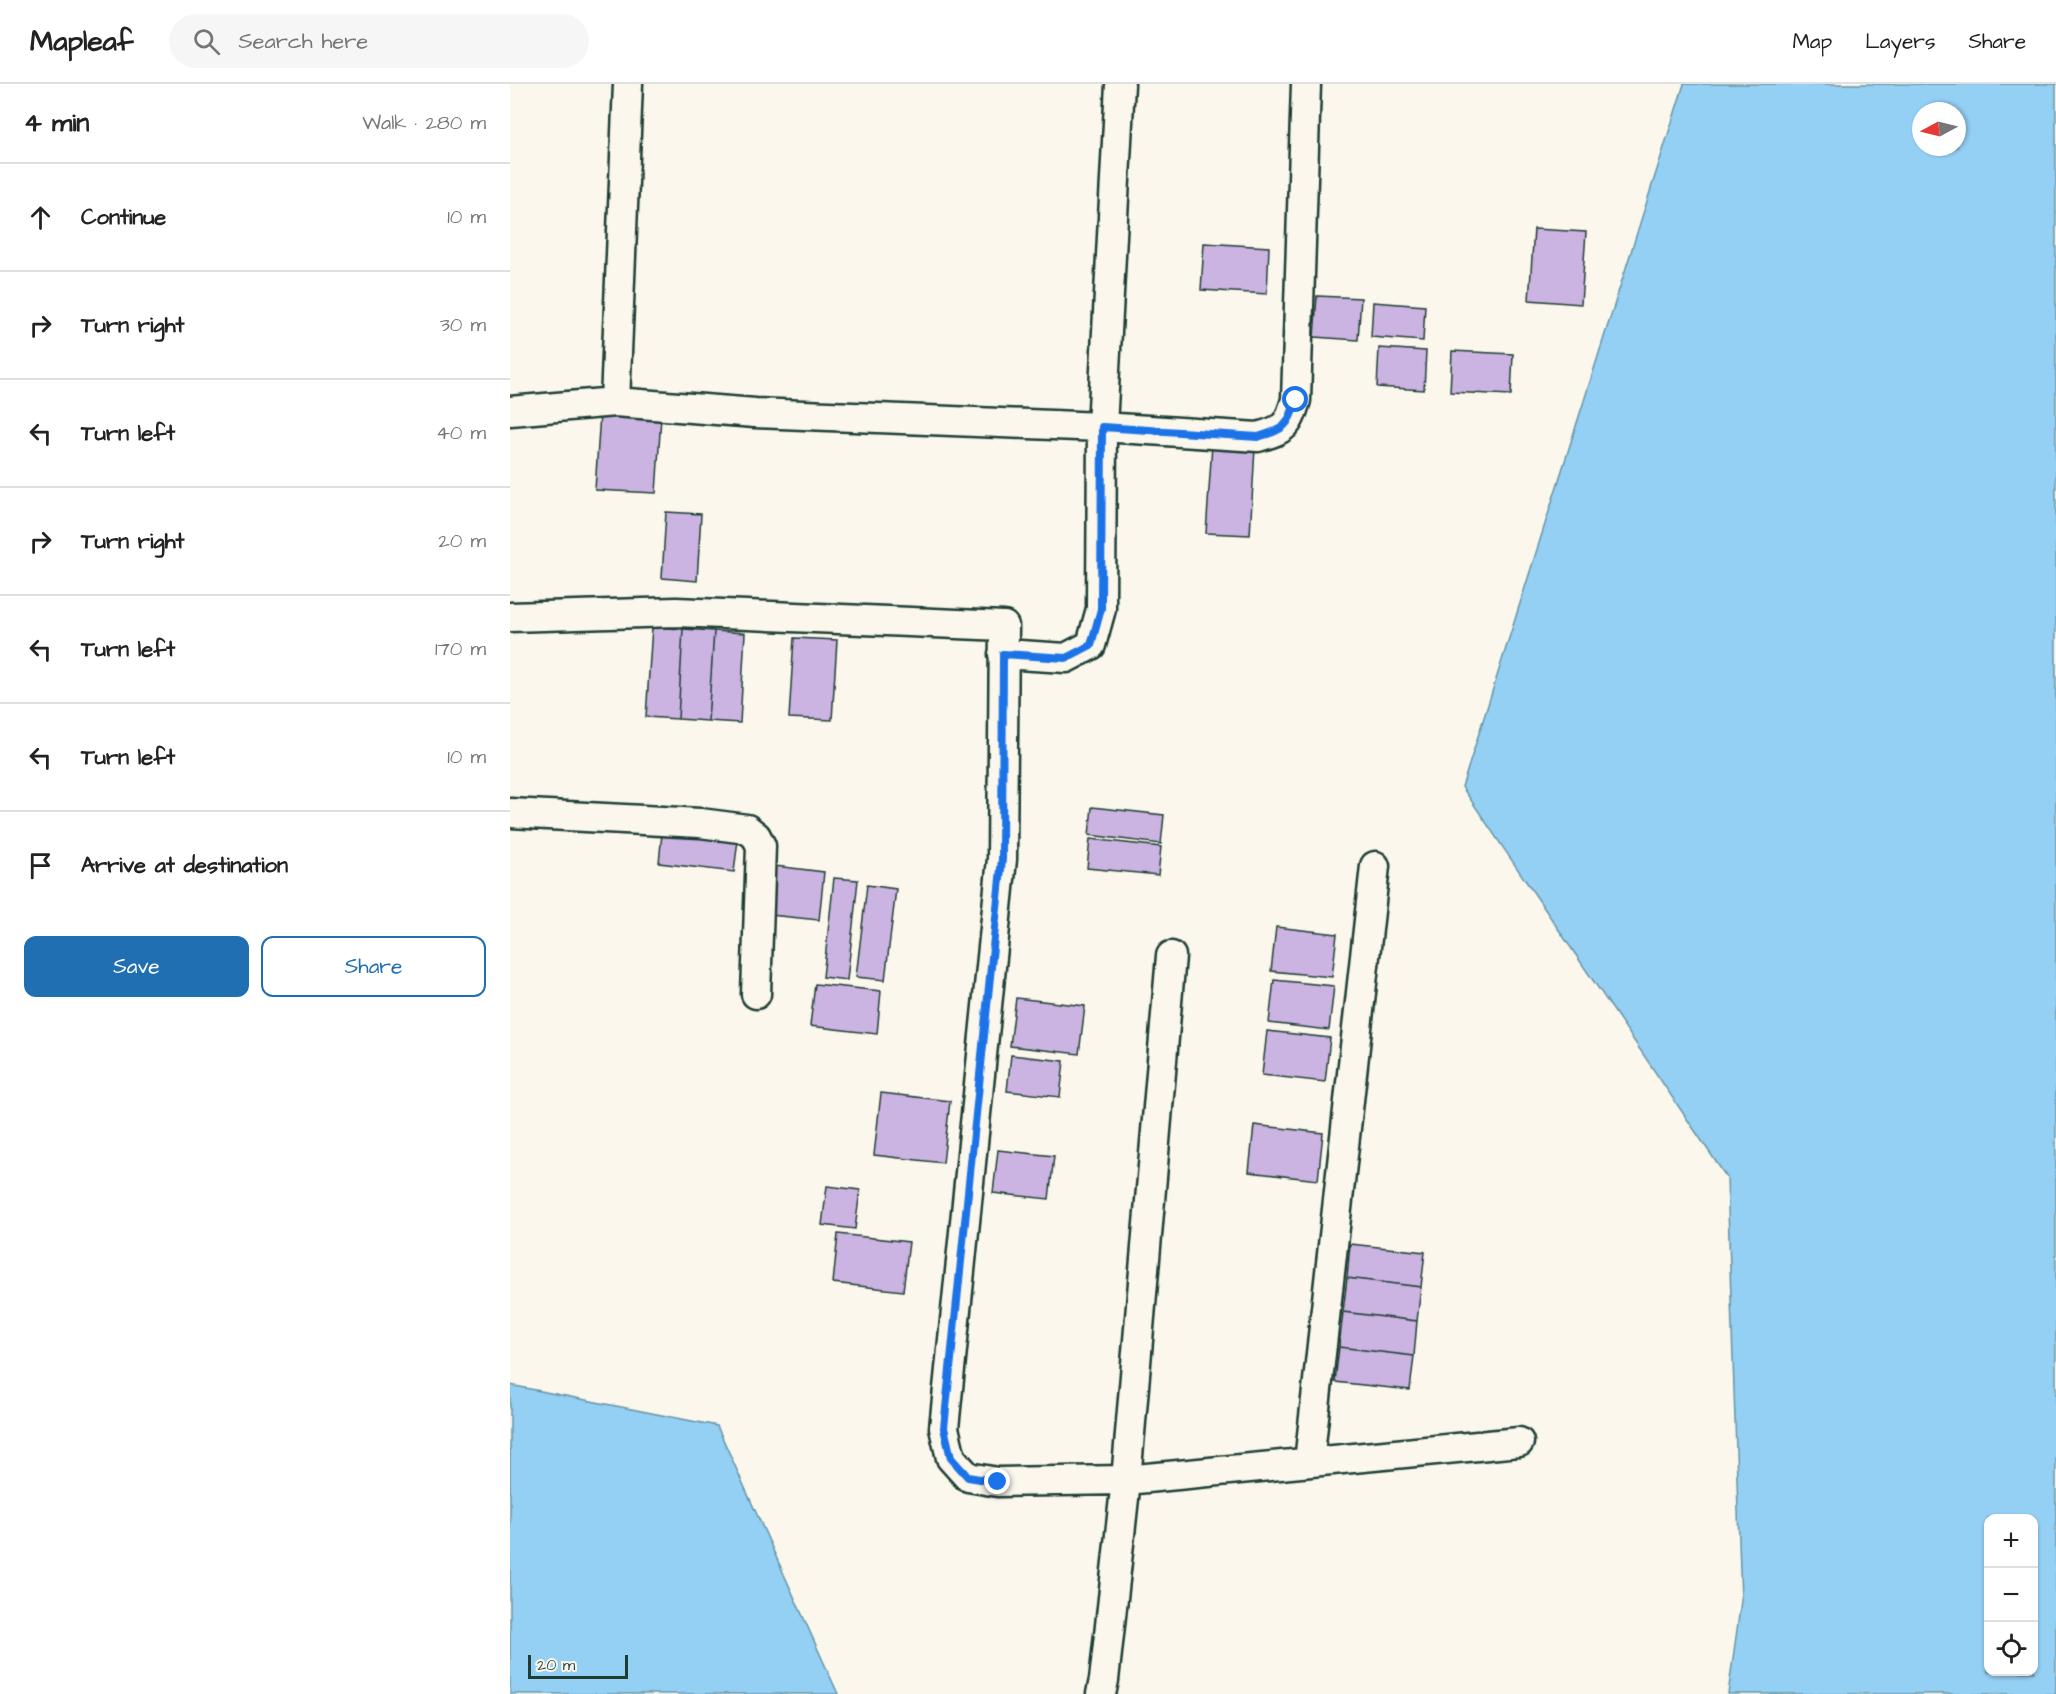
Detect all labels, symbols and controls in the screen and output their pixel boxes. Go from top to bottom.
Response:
search box [169,14,589,68]
text: Mapleaf [30,22,133,61]
icon: search [190,25,223,58]
text: Search here [238,26,368,57]
text: Map [1792,27,1832,56]
text: Layers [1865,27,1935,56]
text: Share [1968,27,2026,56]
north arrow [1912,102,1966,156]
text: 4 min [24,105,89,141]
text: Walk · 280 m [362,109,486,137]
icon: ahead [24,201,57,234]
text: Continue [81,202,166,233]
text: 10 m [447,203,486,231]
icon: right [24,309,57,342]
text: Turn right [81,310,184,341]
text: 30 m [440,311,486,339]
route start [1282,386,1308,412]
icon: left [24,417,57,450]
text: Turn left [81,418,175,449]
text: 40 m [436,419,486,447]
icon: right [24,525,57,558]
text: Turn right [81,526,184,557]
text: 20 m [438,527,486,555]
icon: left [24,633,57,666]
text: Turn left [81,634,175,665]
text: 170 m [435,635,486,663]
icon: left [24,741,57,774]
text: Turn left [81,742,175,773]
text: 10 m [447,743,486,771]
icon: arrive [24,849,57,882]
text: Arrive at destination [81,850,288,881]
button: Save [24,936,249,997]
button: Share [261,936,486,997]
route end [984,1468,1010,1494]
map controls [1984,1514,2038,1676]
button: + [1984,1514,2038,1568]
button: − [1984,1568,2038,1622]
button: locate [1984,1622,2038,1676]
scale bar [528,1652,628,1680]
text: 20 m [537,1654,575,1676]

